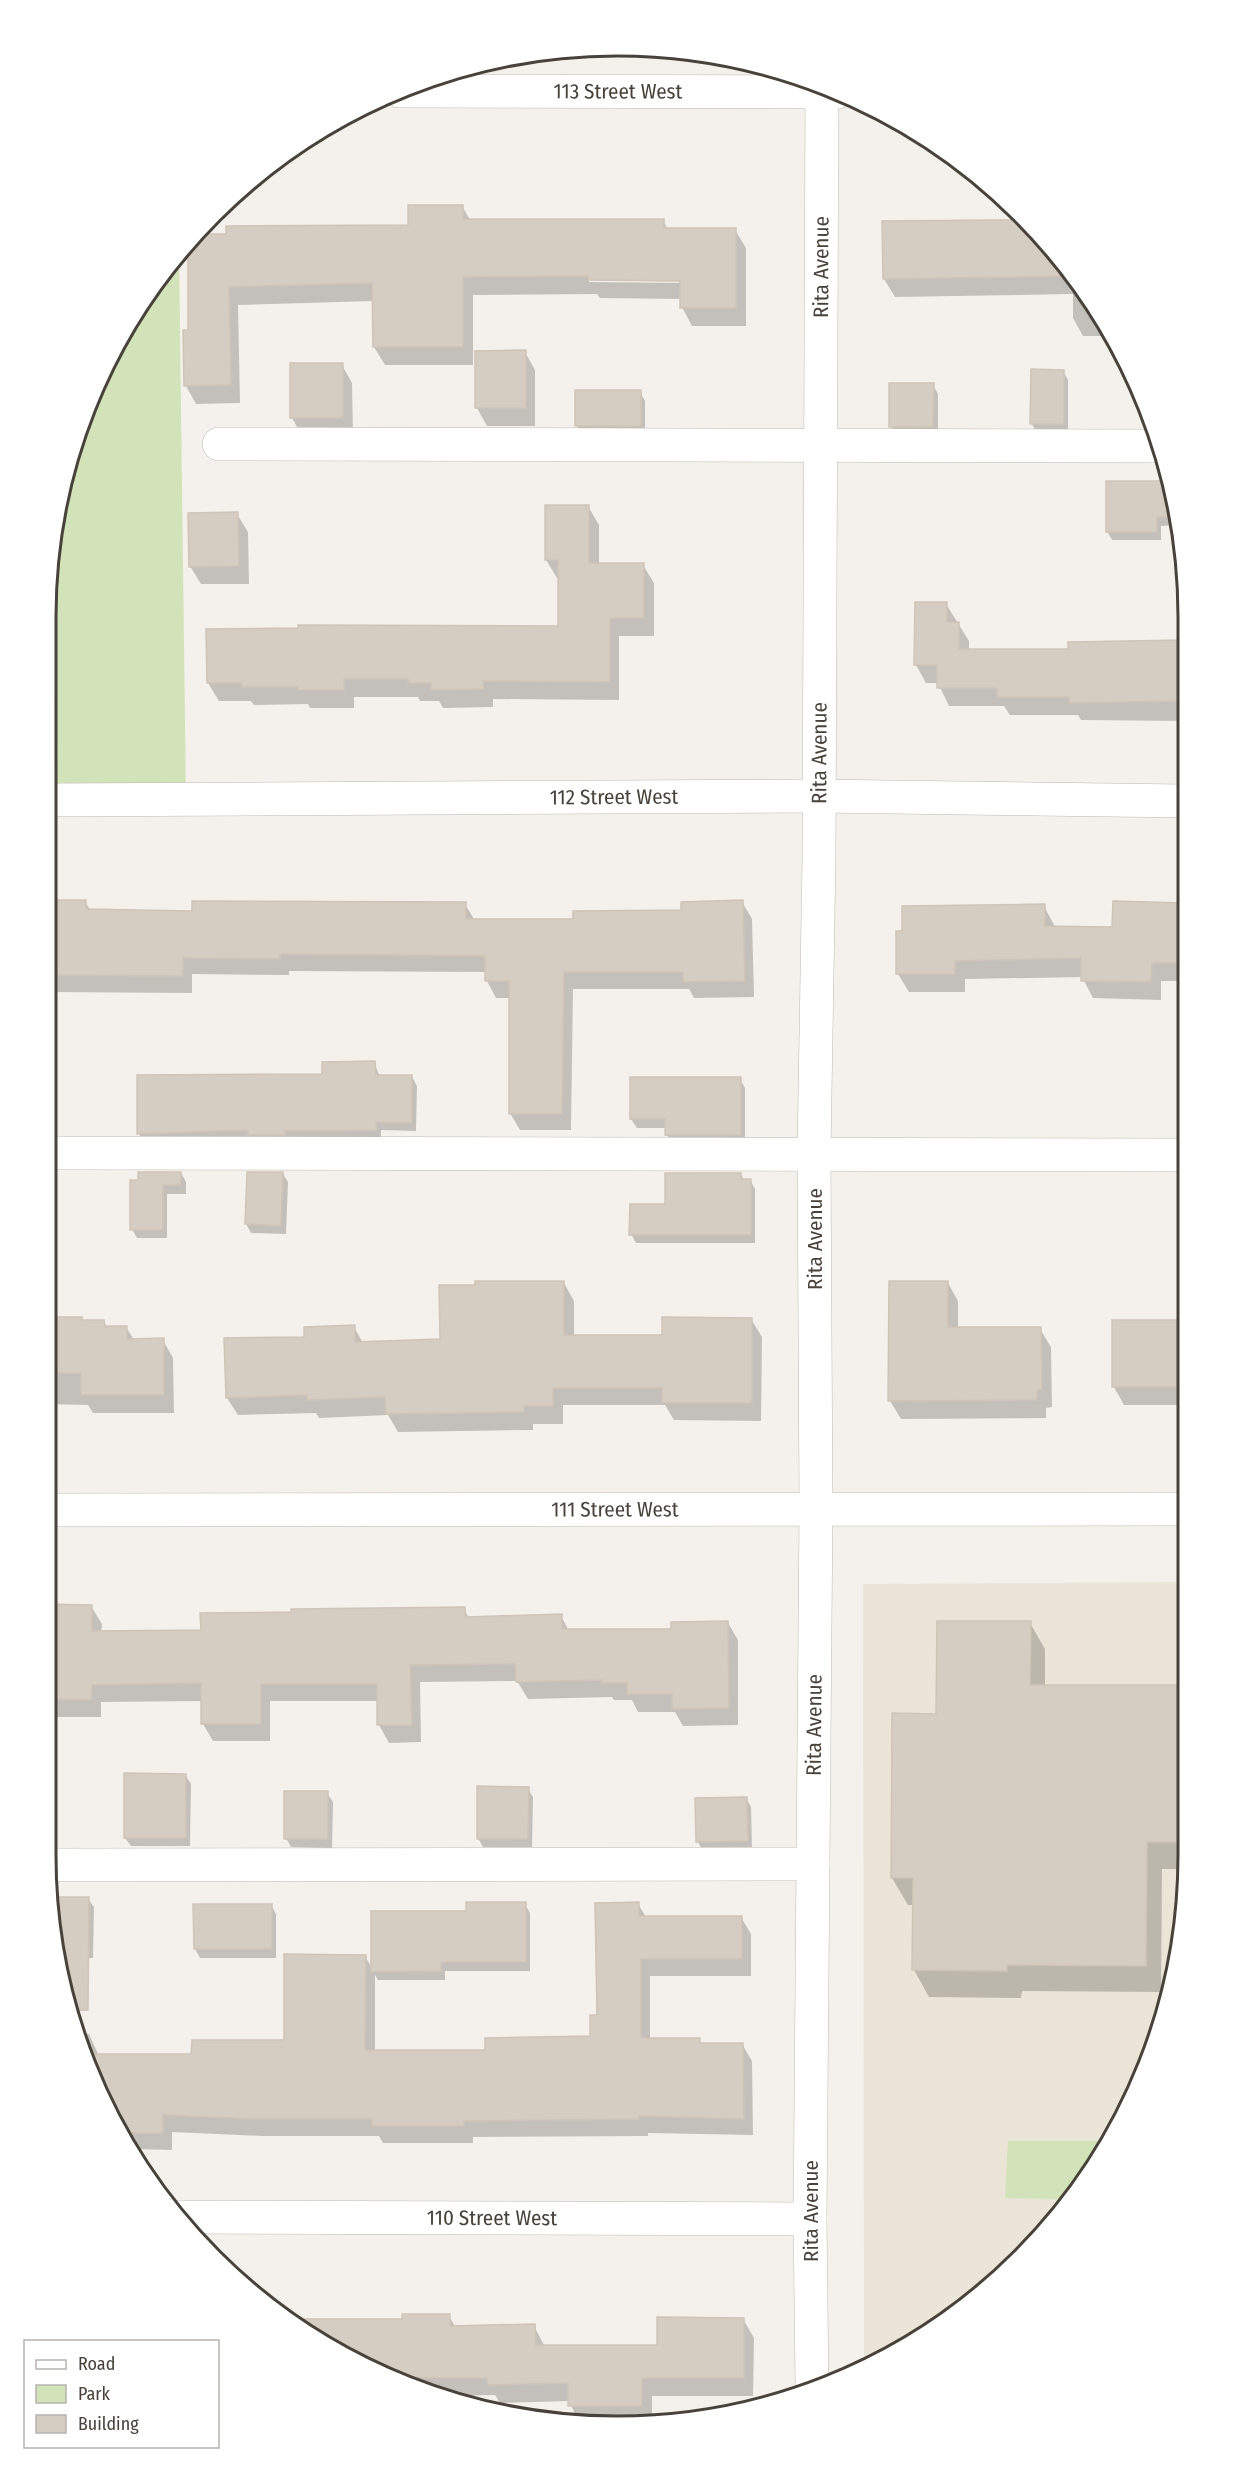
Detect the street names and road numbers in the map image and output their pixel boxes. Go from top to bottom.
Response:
street label: 113 Street West [554,78,683,105]
street label: Rita Avenue [808,216,834,318]
street label: Rita Avenue [806,702,833,804]
street label: 112 Street West [550,784,679,810]
street label: Rita Avenue [802,1188,828,1290]
street label: 111 Street West [551,1496,679,1523]
street label: Rita Avenue [801,1674,828,1776]
street label: Rita Avenue [798,2160,824,2262]
street label: 110 Street West [427,2205,557,2231]

